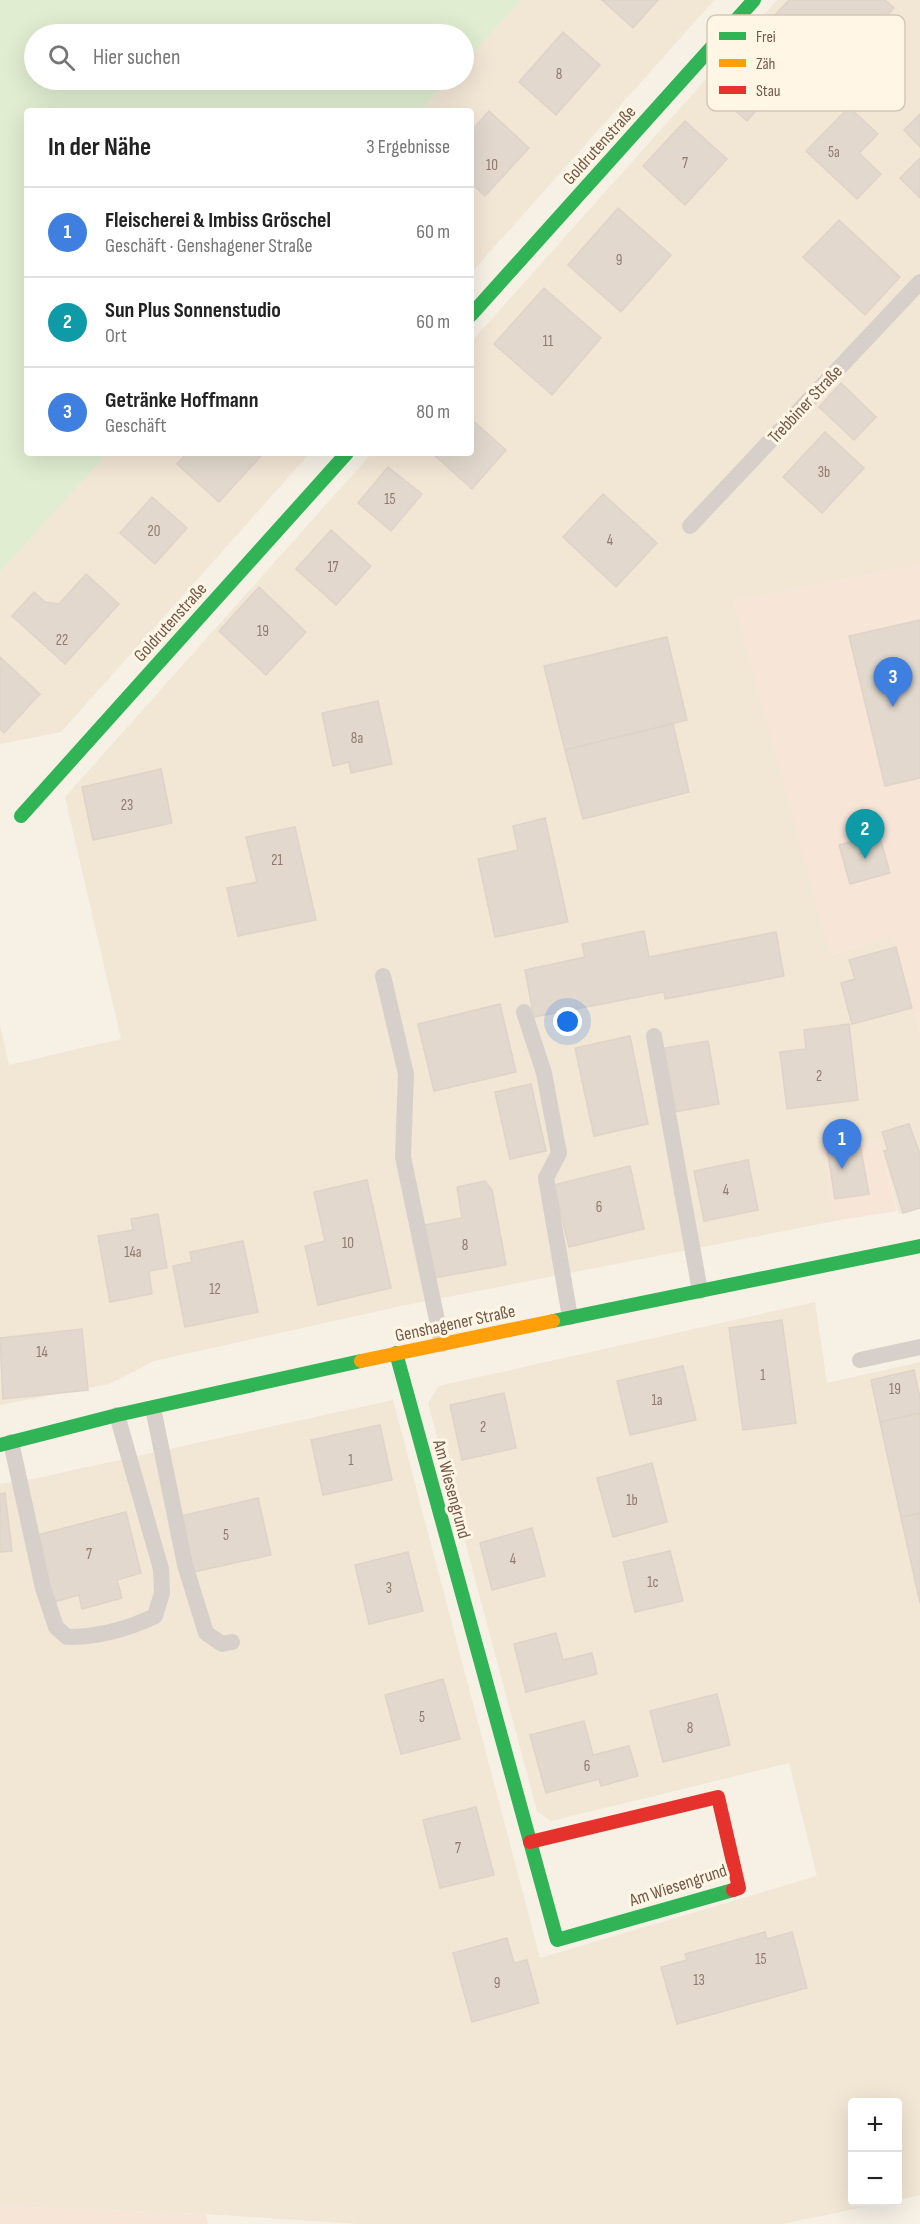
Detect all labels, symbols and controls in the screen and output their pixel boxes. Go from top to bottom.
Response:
legend [707,15,905,111]
search box [24,24,474,90]
text: Frei [756,28,776,47]
icon: search [45,41,78,74]
text: Hier suchen [93,44,181,71]
text: Zäh [756,55,775,74]
house number: 8 [556,65,562,84]
text: Stau [756,82,781,101]
street label: Goldrutenstraße [558,102,640,189]
text: In der Nähe [48,132,151,163]
text: 3 Ergebnisse [366,135,450,159]
house number: 5a [828,143,840,162]
house number: 7 [682,154,688,173]
house number: 10 [486,156,498,175]
text: Fleischerei & Imbiss Gröschel [105,207,331,234]
text: 1 [64,220,71,244]
text: 60 m [416,220,450,244]
text: Geschäft · Genshagener Straße [105,234,312,258]
house number: 9 [616,251,622,270]
text: Sun Plus Sonnenstudio [105,297,281,324]
text: 2 [63,310,72,334]
text: 60 m [416,310,450,334]
text: Ort [105,324,127,348]
house number: 11 [543,332,554,351]
street label: Trebbiner Straße [764,361,847,448]
text: Getränke Hoffmann [105,387,258,414]
text: 3 [63,400,72,424]
text: 80 m [416,400,450,424]
text: Geschäft [105,414,166,438]
house number: 3b [818,463,830,482]
house number: 15 [384,490,396,509]
house number: 20 [148,522,160,541]
house number: 4 [607,531,613,550]
house number: 17 [327,558,339,577]
street label: Goldrutenstraße [129,579,211,666]
house number: 19 [257,622,269,641]
house number: 22 [56,631,68,650]
pin: 3 [874,658,912,707]
house number: 8a [351,729,363,748]
house number: 23 [121,796,133,815]
pin: 2 [846,810,884,859]
house number: 21 [271,851,283,870]
your location [553,1007,582,1036]
house number: 2 [816,1067,822,1086]
pin: 1 [822,1120,862,1169]
house number: 4 [723,1181,729,1200]
house number: 6 [596,1198,602,1217]
house number: 10 [342,1234,354,1253]
house number: 8 [462,1236,468,1255]
house number: 14a [124,1243,142,1262]
house number: 12 [209,1280,221,1299]
street label: Genshagener Straße [393,1301,517,1346]
house number: 14 [36,1343,48,1362]
house number: 1 [760,1366,766,1385]
house number: 19 [889,1380,901,1399]
house number: 1a [651,1391,663,1410]
house number: 2 [480,1418,486,1437]
street label: Am Wiesengrund [428,1437,475,1541]
house number: 1 [348,1451,354,1470]
house number: 1b [626,1491,638,1510]
house number: 5 [223,1526,229,1545]
house number: 7 [86,1545,92,1564]
house number: 4 [510,1550,516,1569]
house number: 1c [647,1573,659,1592]
house number: 3 [386,1579,392,1598]
house number: 5 [419,1708,425,1727]
house number: 8 [687,1719,693,1738]
house number: 6 [584,1757,590,1776]
house number: 7 [455,1839,461,1858]
street label: Am Wiesengrund [626,1860,730,1911]
house number: 15 [755,1950,767,1969]
house number: 13 [693,1971,705,1990]
house number: 9 [494,1974,500,1993]
map controls [848,2098,902,2206]
button: + [848,2098,902,2152]
button: − [848,2152,902,2206]

